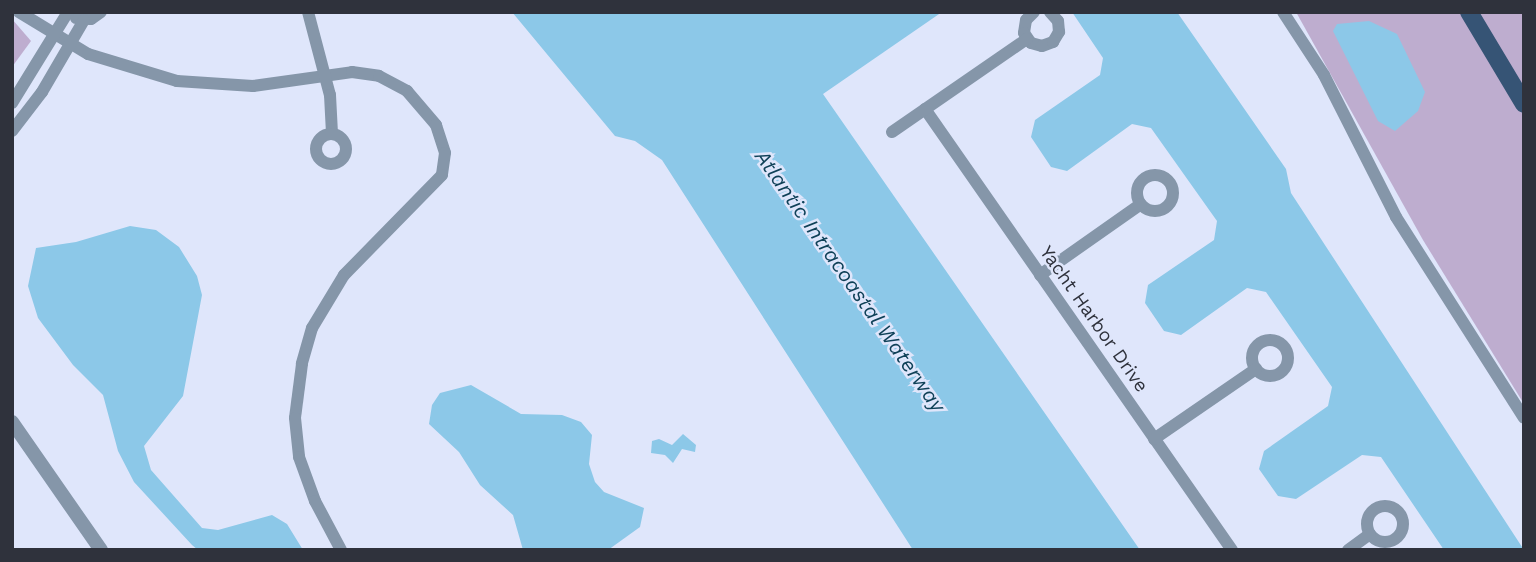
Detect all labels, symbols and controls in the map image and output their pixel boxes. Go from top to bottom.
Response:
water label: Atlantic Intracoastal Waterway [749,144,951,418]
street label: Yacht Harbor Drive [1035,241,1153,397]

